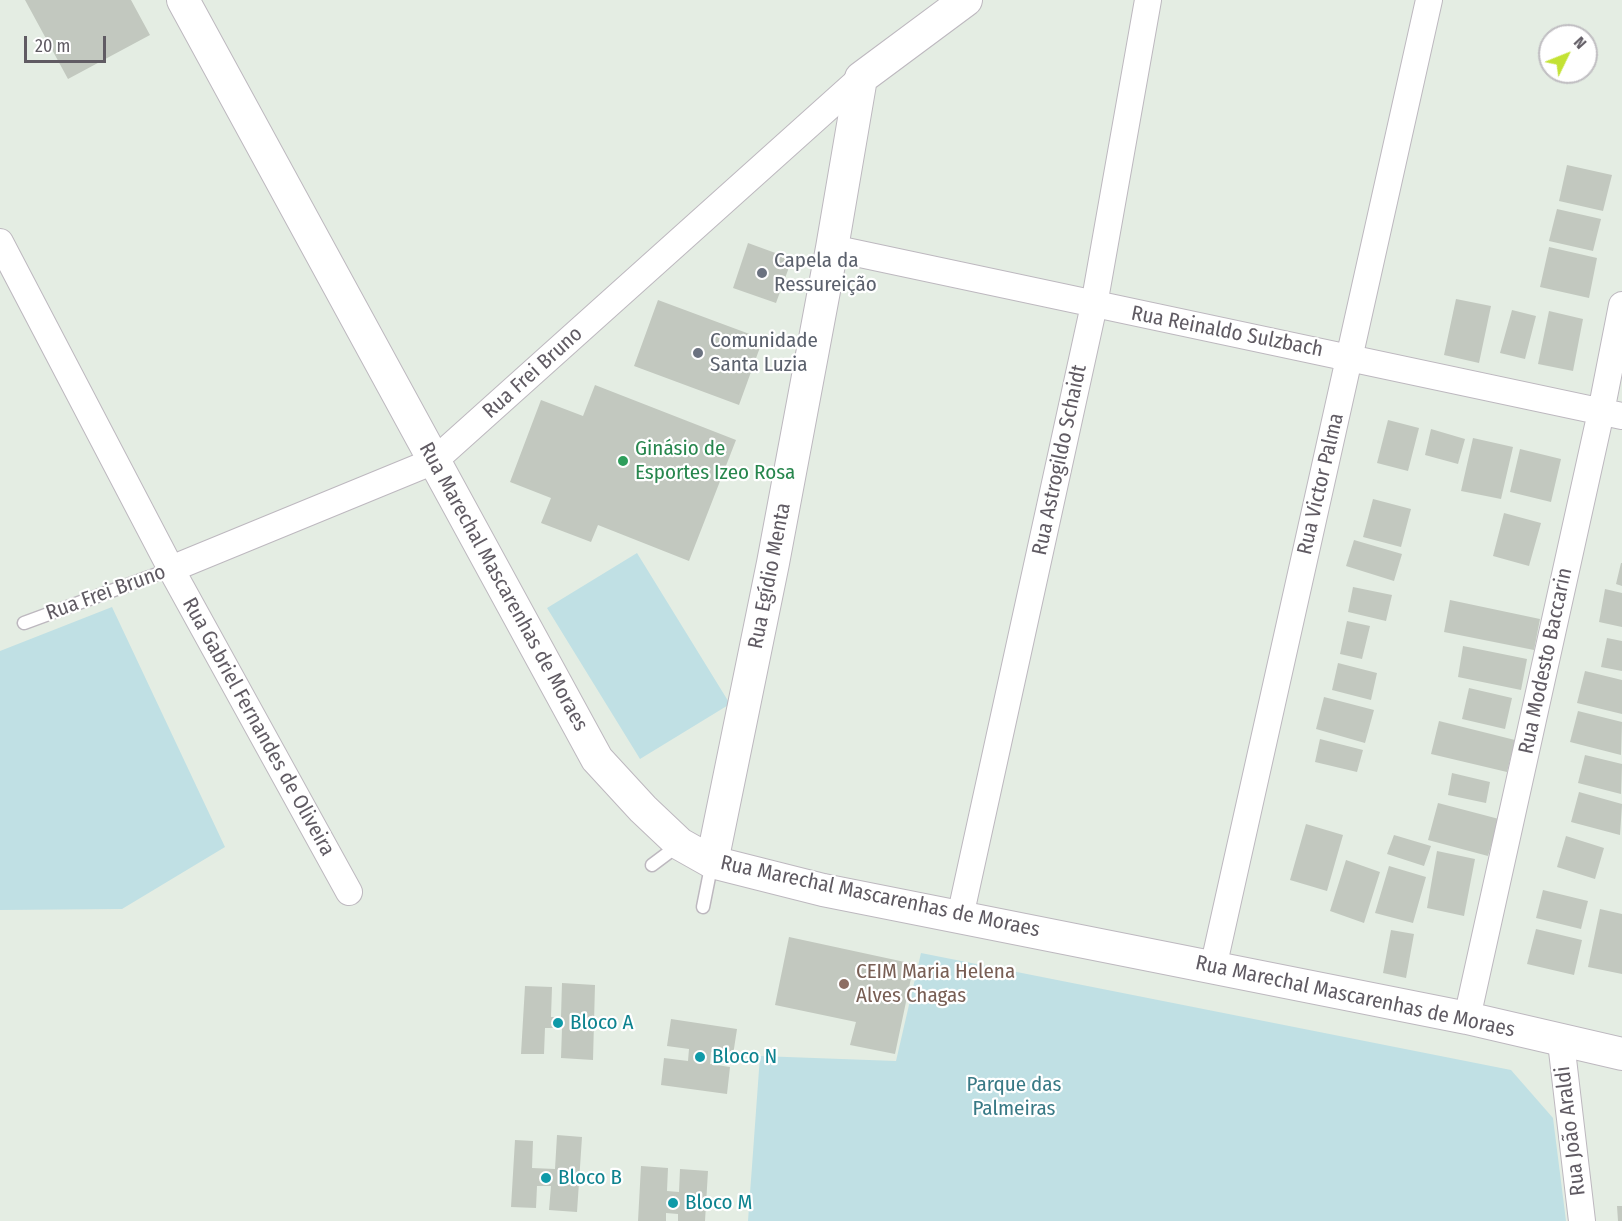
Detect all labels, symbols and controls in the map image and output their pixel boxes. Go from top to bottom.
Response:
scale bar [27,24,110,62]
north arrow [1538,24,1598,84]
text: N [1570,33,1590,53]
text: 20 m [35,35,70,57]
place label: Capela da Ressureição [774,248,877,298]
marker: Capela da Ressureição [755,266,769,280]
street label: Rua Reinaldo Sulzbach [1129,301,1325,363]
street label: Rua Frei Bruno [478,322,588,424]
place label: Comunidade Santa Luzia [710,328,818,378]
marker: Comunidade Santa Luzia [691,346,705,360]
street label: Rua Astrogildo Schaidt [1027,362,1093,558]
street label: Rua Victor Palma [1292,411,1350,557]
place label: Ginásio de Esportes Izeo Rosa [635,436,795,486]
street label: Rua Marechal Mascarenhas de Moraes [413,438,593,736]
marker: Ginásio de Esportes Izeo Rosa [616,454,630,468]
street label: Rua Egídio Menta [743,501,797,651]
street label: Rua Frei Bruno [43,560,169,626]
street label: Rua Modesto Baccarin [1514,566,1578,756]
street label: Rua Gabriel Fernandes de Oliveira [176,594,340,860]
street label: Rua Marechal Mascarenhas de Moraes [718,851,1042,943]
street label: Rua Marechal Mascarenhas de Moraes [1193,951,1517,1043]
place label: CEIM Maria Helena Alves Chagas [856,959,1015,1009]
marker: CEIM Maria Helena Alves Chagas [837,977,851,991]
place label: Bloco A [570,1010,634,1036]
marker: Bloco A [551,1016,565,1030]
place label: Bloco N [712,1044,777,1070]
marker: Bloco N [693,1050,707,1064]
street label: Rua João Araldi [1551,1065,1591,1197]
park label: Parque das Palmeiras [967,1072,1061,1122]
place label: Bloco B [558,1165,622,1191]
marker: Bloco B [539,1171,553,1185]
place label: Bloco M [685,1190,752,1216]
marker: Bloco M [666,1196,680,1210]

